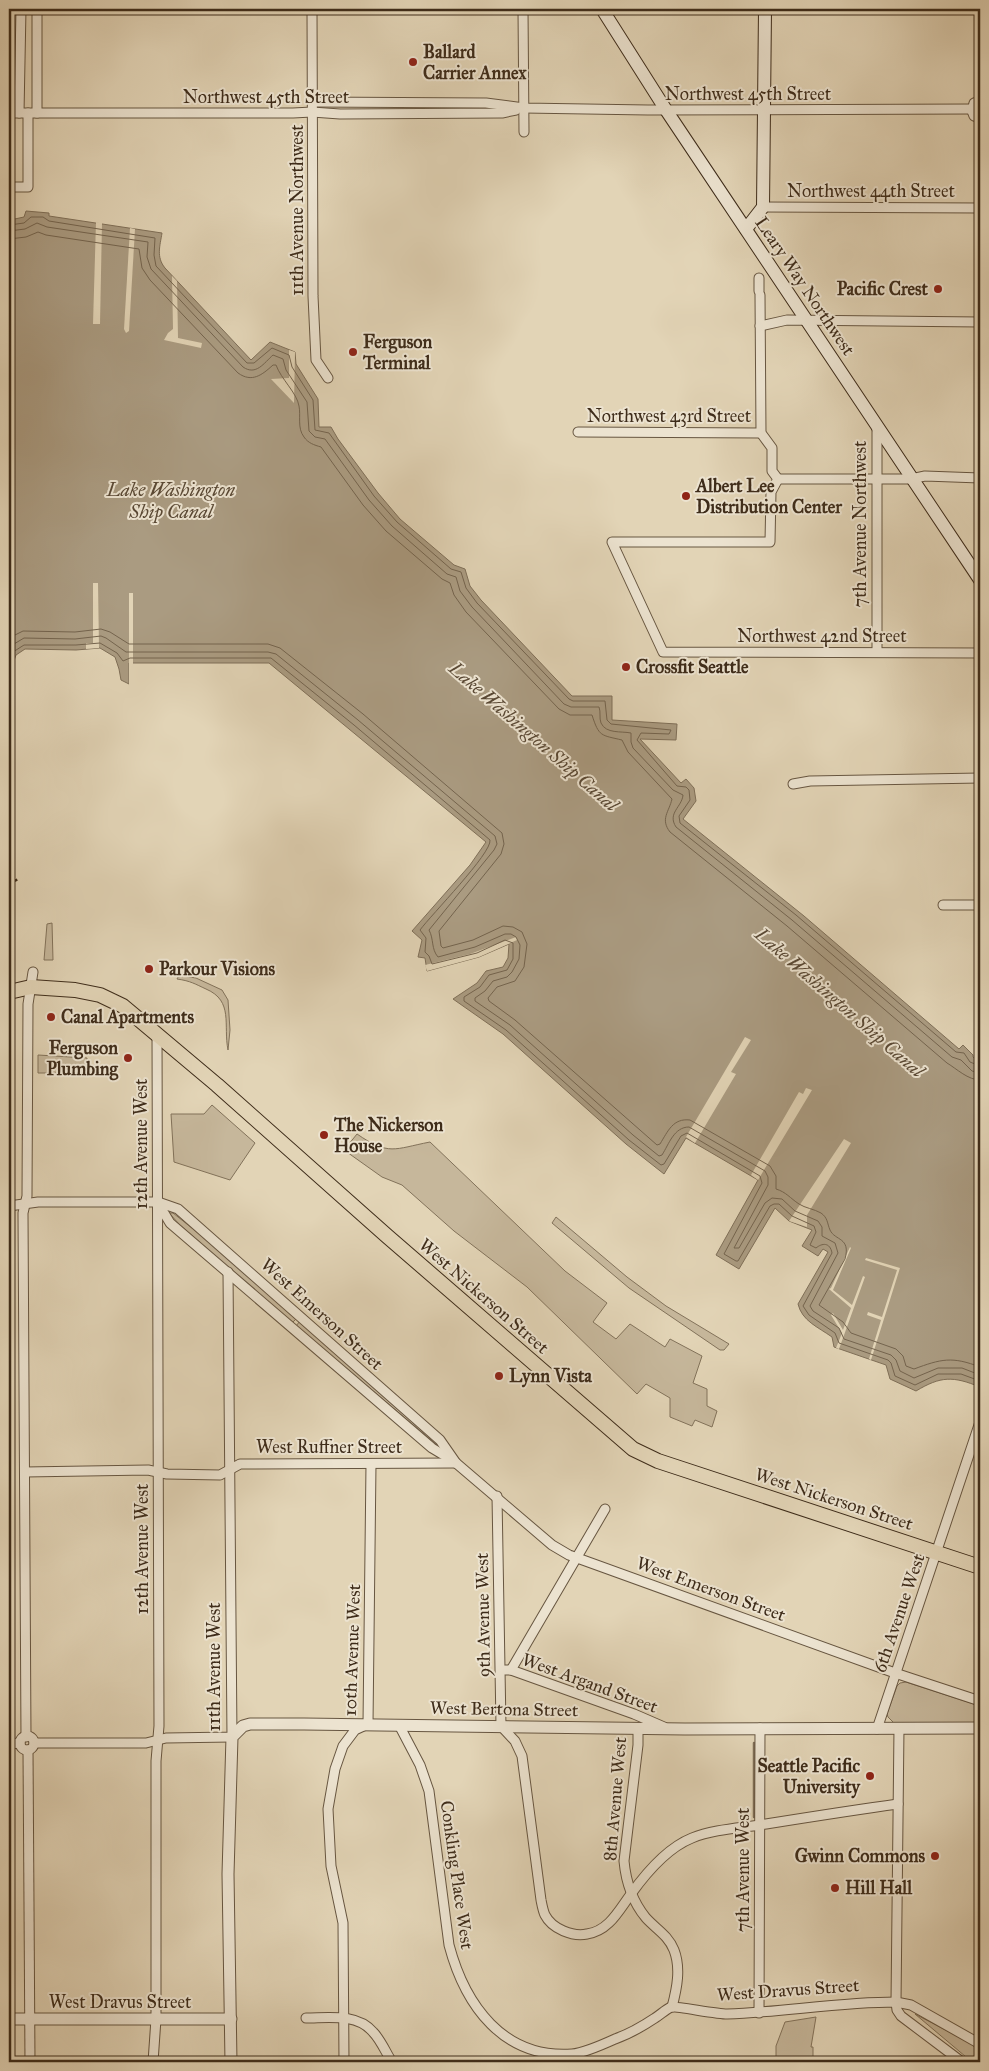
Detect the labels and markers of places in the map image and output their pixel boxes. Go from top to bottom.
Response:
place label: Ballard Carrier Annex [423,41,527,84]
marker: Ballard Carrier Annex [407,56,419,68]
place label: Pacific Crest [837,278,929,300]
marker: Pacific Crest [932,283,944,295]
place label: Ferguson Terminal [362,331,433,374]
marker: Ferguson Terminal [347,346,359,358]
place label: Albert Lee Distribution Center [695,475,843,518]
marker: Albert Lee Distribution Center [680,490,692,502]
place label: Crossfit Seattle [636,656,749,678]
marker: Crossfit Seattle [620,661,632,673]
place label: Parkour Visions [159,958,276,980]
marker: Parkour Visions [143,963,155,975]
place label: Canal Apartments [61,1006,194,1029]
marker: Canal Apartments [45,1011,57,1023]
place label: Ferguson Plumbing [47,1037,119,1081]
marker: Ferguson Plumbing [122,1052,134,1064]
place label: The Nickerson House [333,1114,444,1157]
marker: The Nickerson House [318,1129,330,1141]
place label: Lynn Vista [509,1365,592,1388]
marker: Lynn Vista [493,1370,505,1382]
place label: Seattle Pacific University [757,1755,862,1799]
marker: Seattle Pacific University [864,1770,876,1782]
place label: Gwinn Commons [795,1845,925,1867]
marker: Gwinn Commons [929,1850,941,1862]
place label: Hill Hall [845,1877,913,1899]
marker: Hill Hall [829,1882,841,1894]

